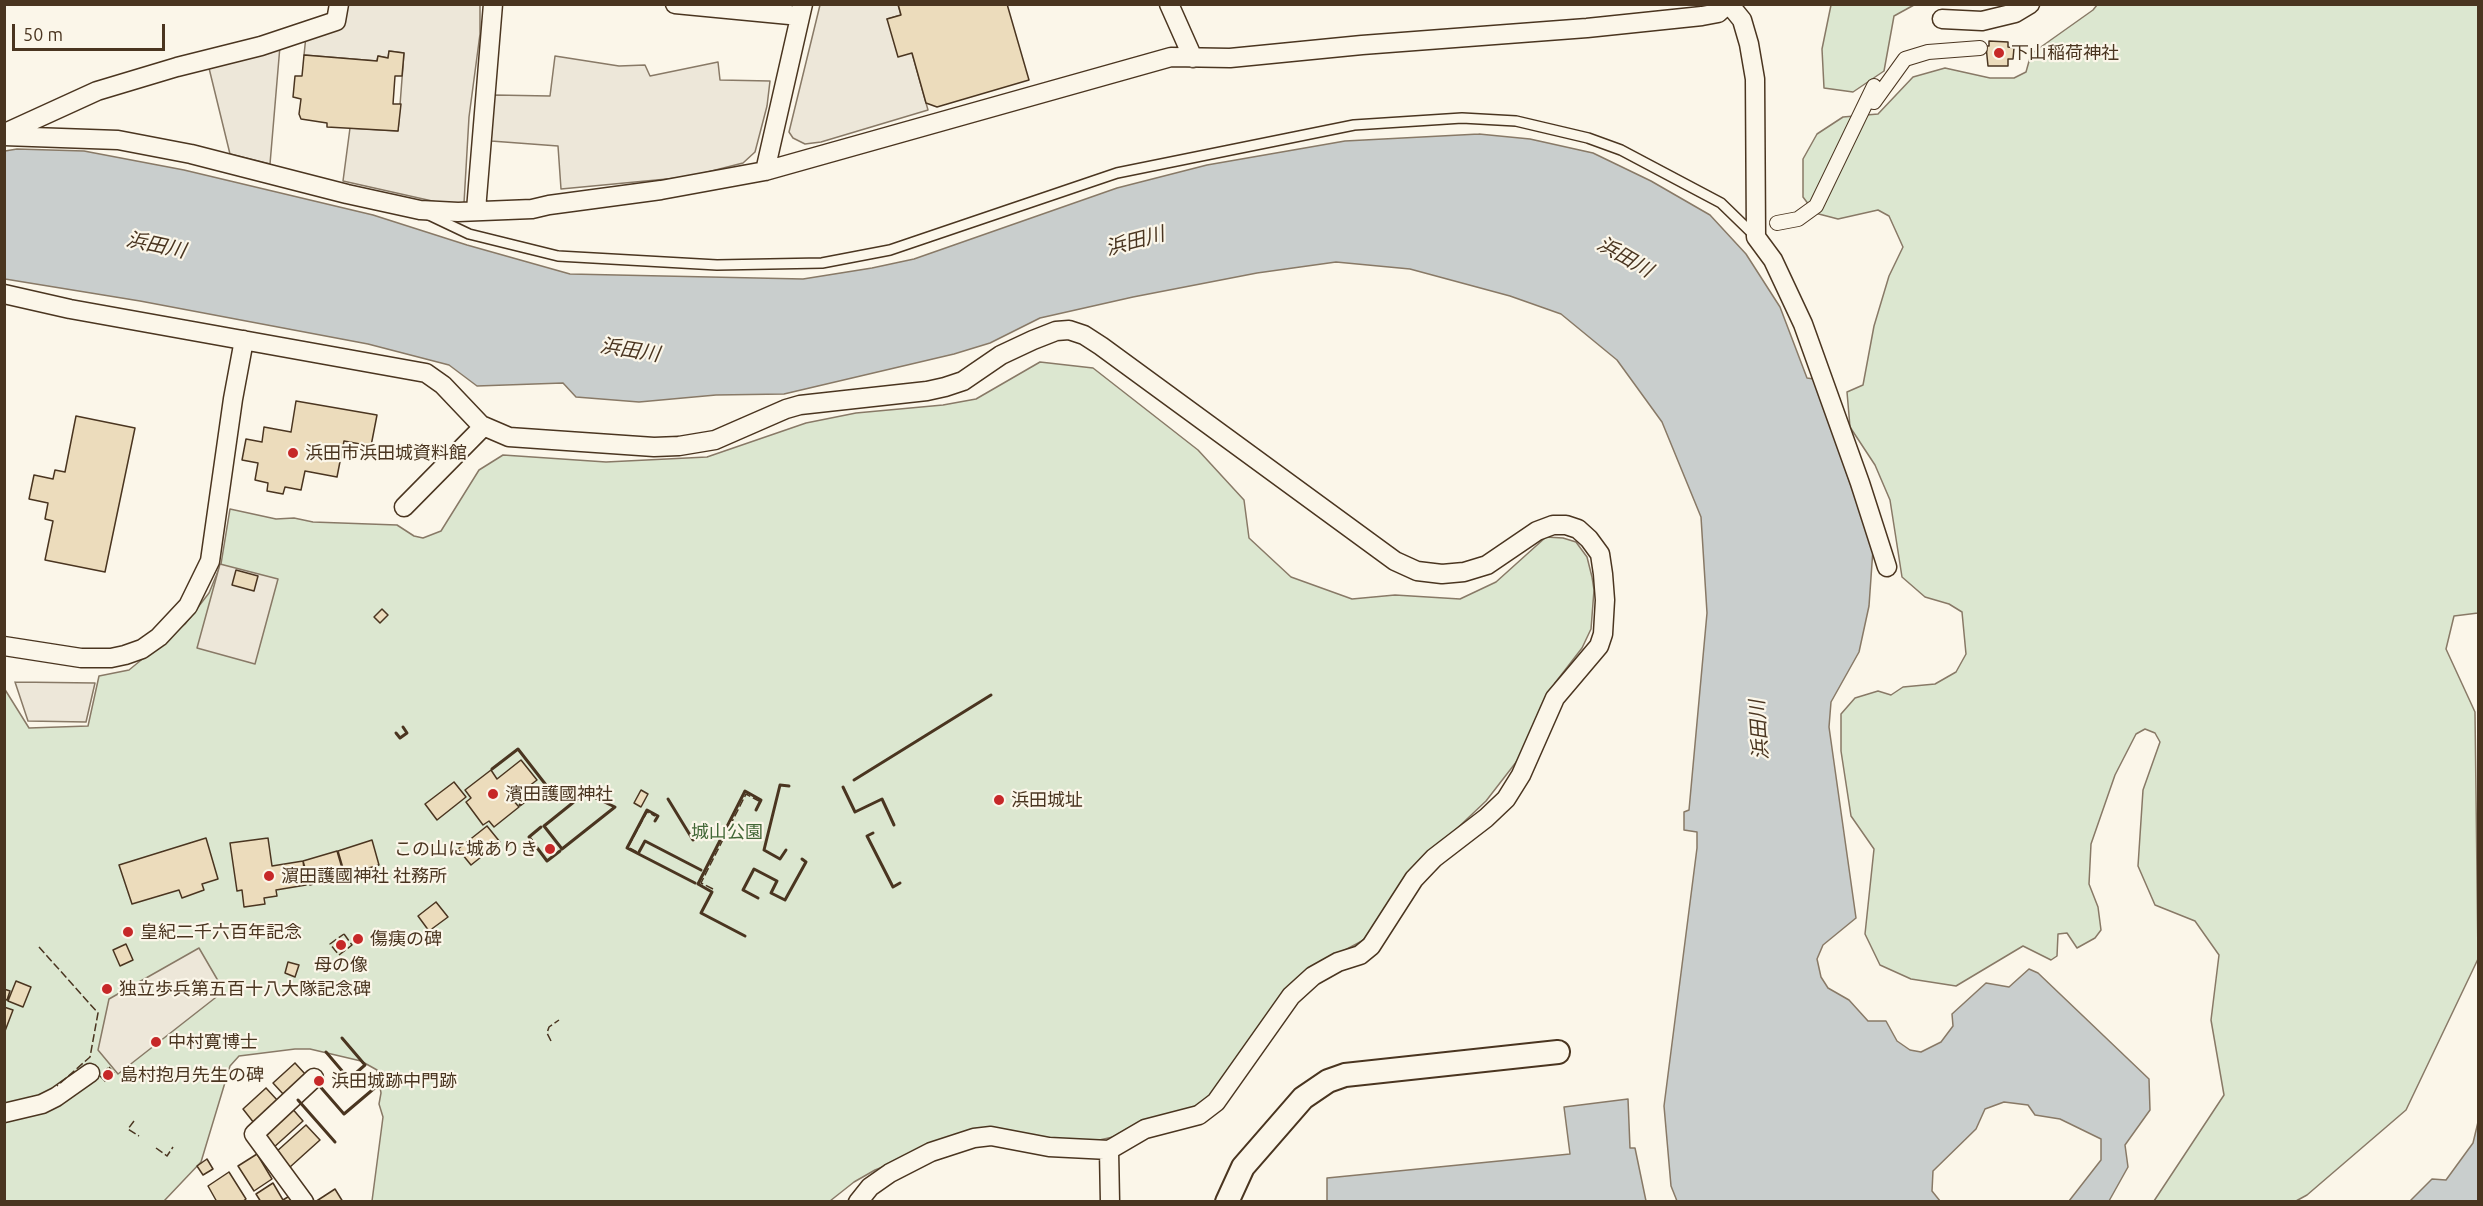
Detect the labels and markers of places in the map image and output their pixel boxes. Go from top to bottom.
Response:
place label: 下山稲荷神社 [2011,42,2119,64]
marker: 下山稲荷神社 [1992,46,2006,60]
place label: 浜田市浜田城資料館 [305,442,467,464]
marker: 浜田市浜田城資料館 [286,446,300,460]
place label: 濱田護國神社 [505,783,613,805]
marker: 濱田護國神社 [486,787,500,801]
place label: 浜田城址 [1011,789,1083,811]
marker: 浜田城址 [992,793,1006,807]
place label: この山に城ありき [394,838,538,860]
marker: この山に城ありき [543,842,557,856]
place label: 濵田護國神社 社務所 [281,865,447,887]
marker: 濵田護國神社 社務所 [262,869,276,883]
place label: 皇紀二千六百年記念 [140,921,302,943]
marker: 皇紀二千六百年記念 [121,925,135,939]
place label: 傷痍の碑 [370,928,442,950]
marker: 傷痍の碑 [351,932,365,946]
marker: 母の像 [334,938,348,952]
place label: 母の像 [314,954,368,976]
place label: 独立歩兵第五百十八大隊記念碑 [119,978,371,1000]
marker: 独立歩兵第五百十八大隊記念碑 [100,982,114,996]
place label: 中村寛博士 [168,1031,258,1053]
marker: 中村寛博士 [149,1035,163,1049]
place label: 島村抱月先生の碑 [120,1064,264,1086]
marker: 島村抱月先生の碑 [101,1068,115,1082]
place label: 浜田城跡中門跡 [331,1070,457,1092]
marker: 浜田城跡中門跡 [312,1074,326,1088]

